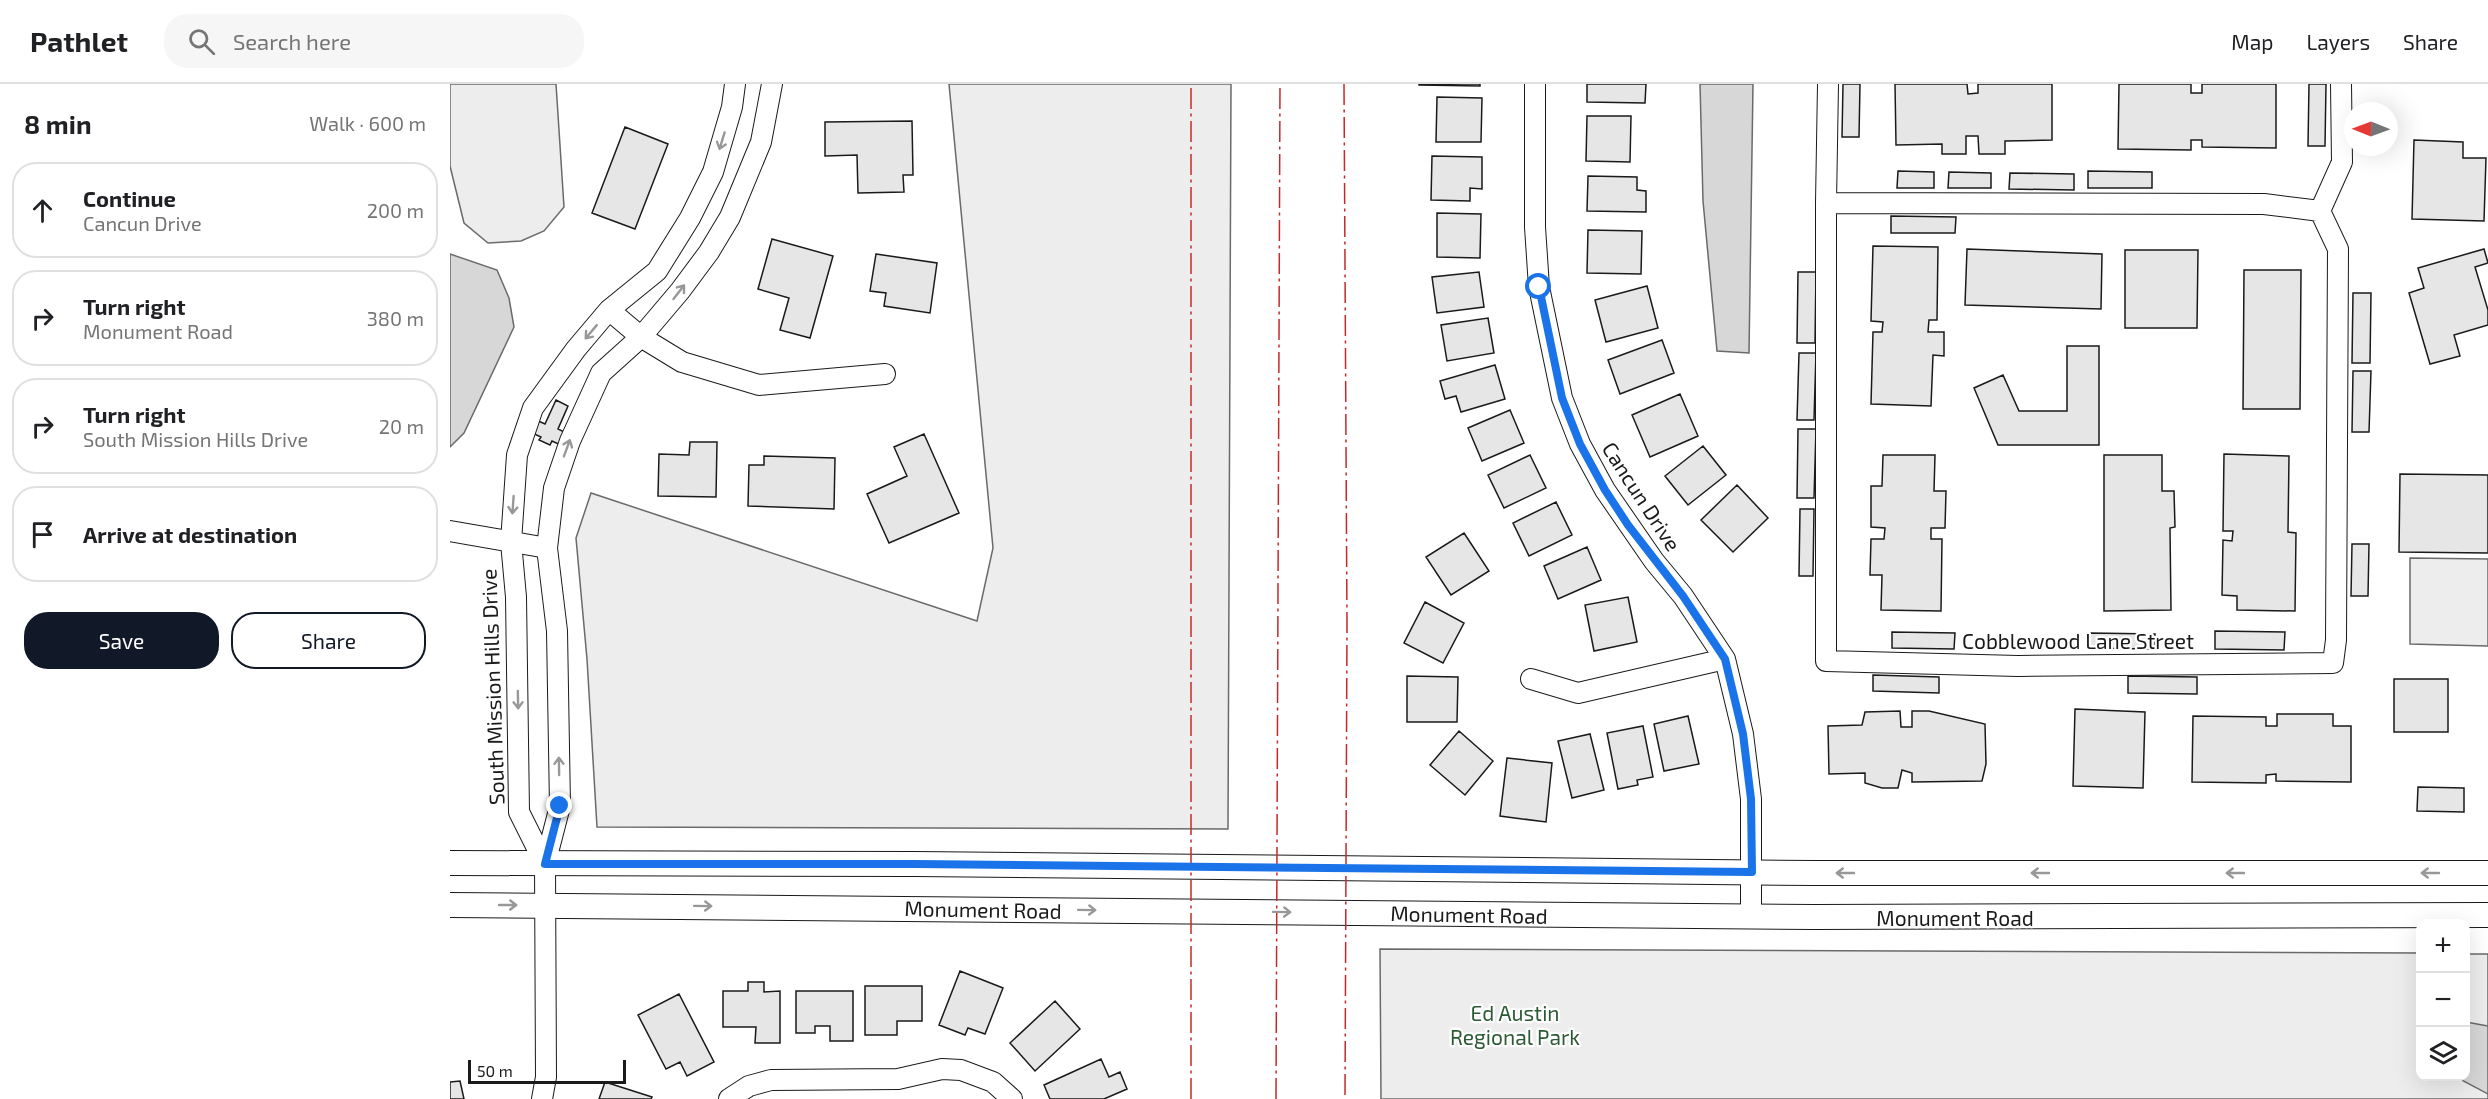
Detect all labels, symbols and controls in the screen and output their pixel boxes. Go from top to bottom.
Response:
search box [164,14,584,68]
text: Pathlet [30,24,128,58]
icon: search [185,25,218,58]
text: Search here [233,28,351,54]
text: Map [2231,29,2273,54]
text: Layers [2306,29,2370,54]
text: Share [2403,29,2458,54]
north arrow [2344,102,2398,156]
text: 8 min [24,108,92,139]
text: Walk · 600 m [309,111,426,135]
one-way arrow [716,131,727,150]
text: Continue [83,185,176,211]
icon: ahead [26,194,59,227]
text: 200 m [367,198,424,222]
text: Cancun Drive [83,211,202,235]
route start [1525,273,1551,299]
one-way arrow [673,284,686,300]
text: Turn right [83,293,185,319]
icon: right [26,302,59,335]
text: 380 m [367,306,424,330]
text: Monument Road [83,319,233,343]
one-way arrow [584,324,597,340]
text: Turn right [83,401,185,427]
icon: right [26,410,59,443]
text: 20 m [379,414,424,438]
text: South Mission Hills Drive [83,427,308,451]
street label: Cancun Drive [1598,437,1686,555]
one-way arrow [563,439,574,458]
one-way arrow [508,494,519,514]
icon: arrive [26,518,59,551]
text: Arrive at destination [83,521,297,547]
street label: South Mission Hills Drive [475,568,509,806]
button: Save [24,612,219,669]
button: Share [231,612,426,669]
street label: Cobblewood Lane Street [1962,628,2194,653]
one-way arrow [512,689,523,709]
one-way arrow [554,756,565,776]
route end [546,792,572,818]
one-way arrow [1835,867,1855,879]
one-way arrow [2030,867,2050,879]
one-way arrow [2225,867,2245,879]
one-way arrow [2420,867,2440,879]
street label: Monument Road [904,895,1062,923]
one-way arrow [498,899,518,911]
street label: Monument Road [1390,900,1548,928]
one-way arrow [693,901,713,912]
one-way arrow [1077,904,1097,916]
street label: Monument Road [1876,905,2034,930]
one-way arrow [1272,906,1292,918]
map controls [2416,919,2470,1081]
button: + [2416,919,2470,973]
button: − [2416,973,2470,1027]
park label: Ed Austin Regional Park [1450,1000,1580,1049]
button: layers [2416,1027,2470,1081]
scale bar [468,1057,626,1084]
text: 50 m [477,1061,513,1080]

